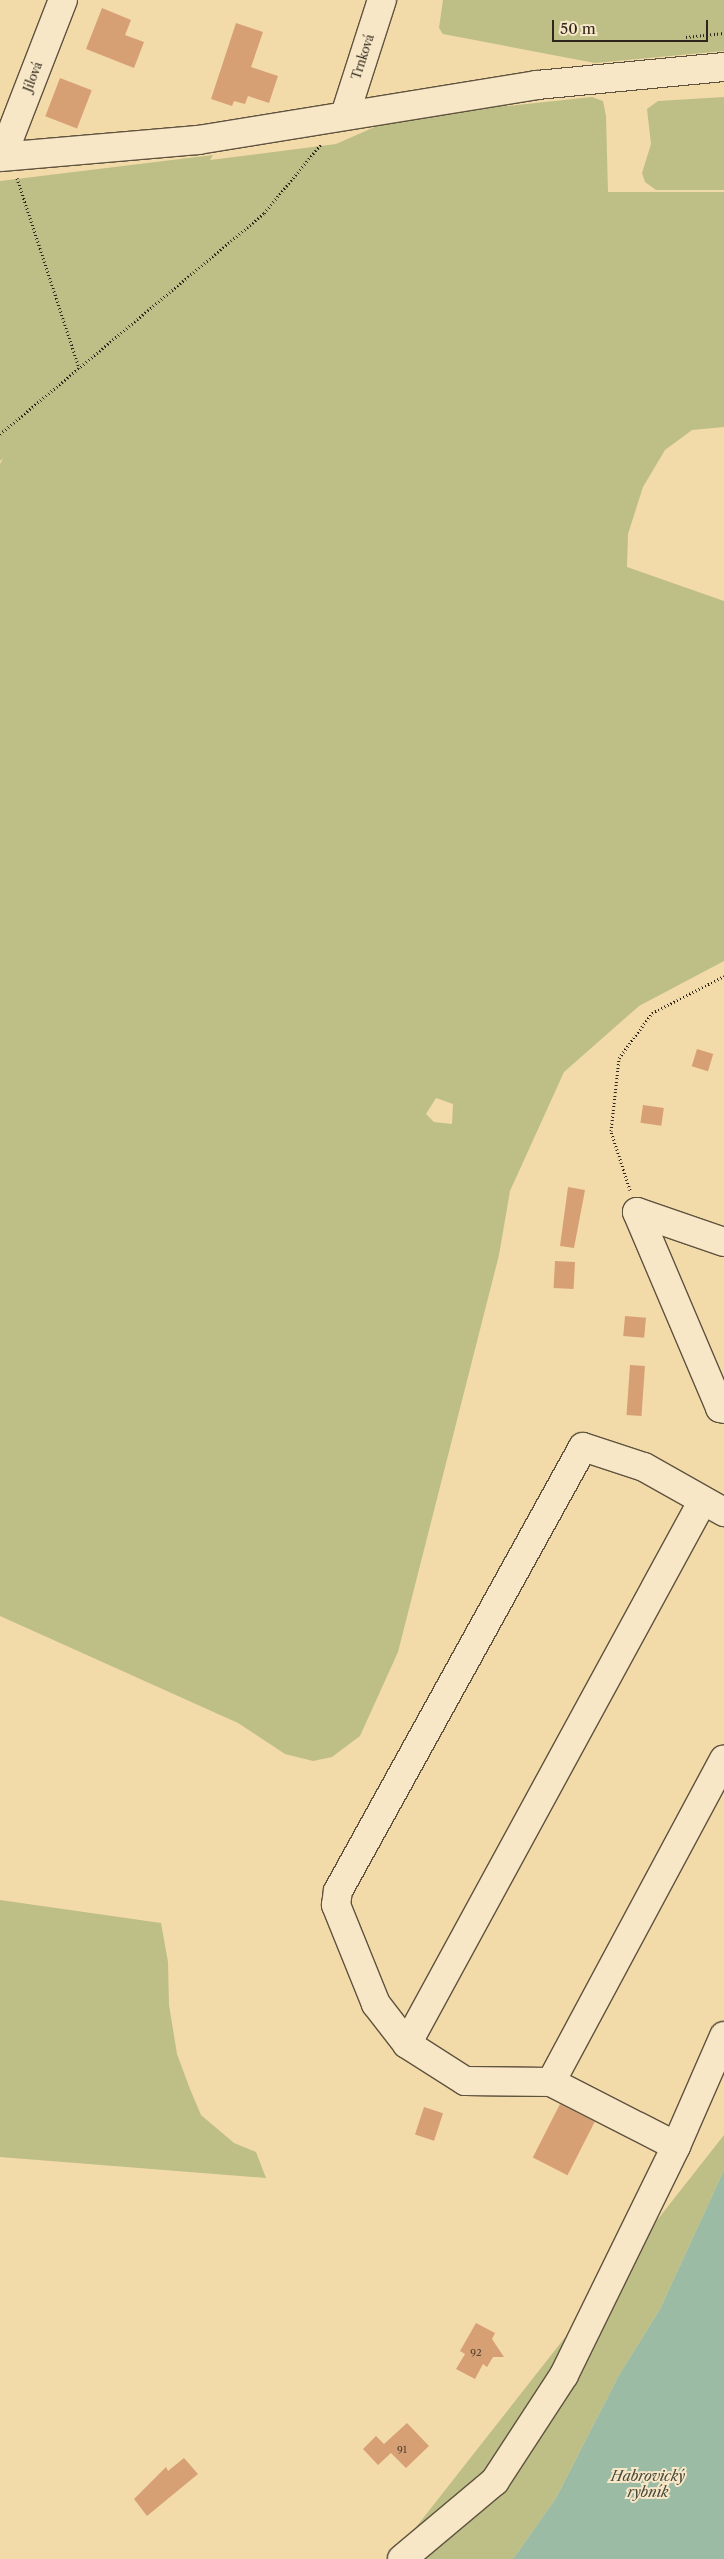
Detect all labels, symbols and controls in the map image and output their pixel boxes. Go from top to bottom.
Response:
scale bar [554,10,710,42]
text: 50 m [560,19,596,38]
street label: Trnková [349,33,377,81]
street label: Jílová [21,60,45,94]
house number: 92 [470,2347,482,2359]
house number: 91 [397,2444,407,2456]
water label: Habrovický rybník [611,2468,685,2500]

